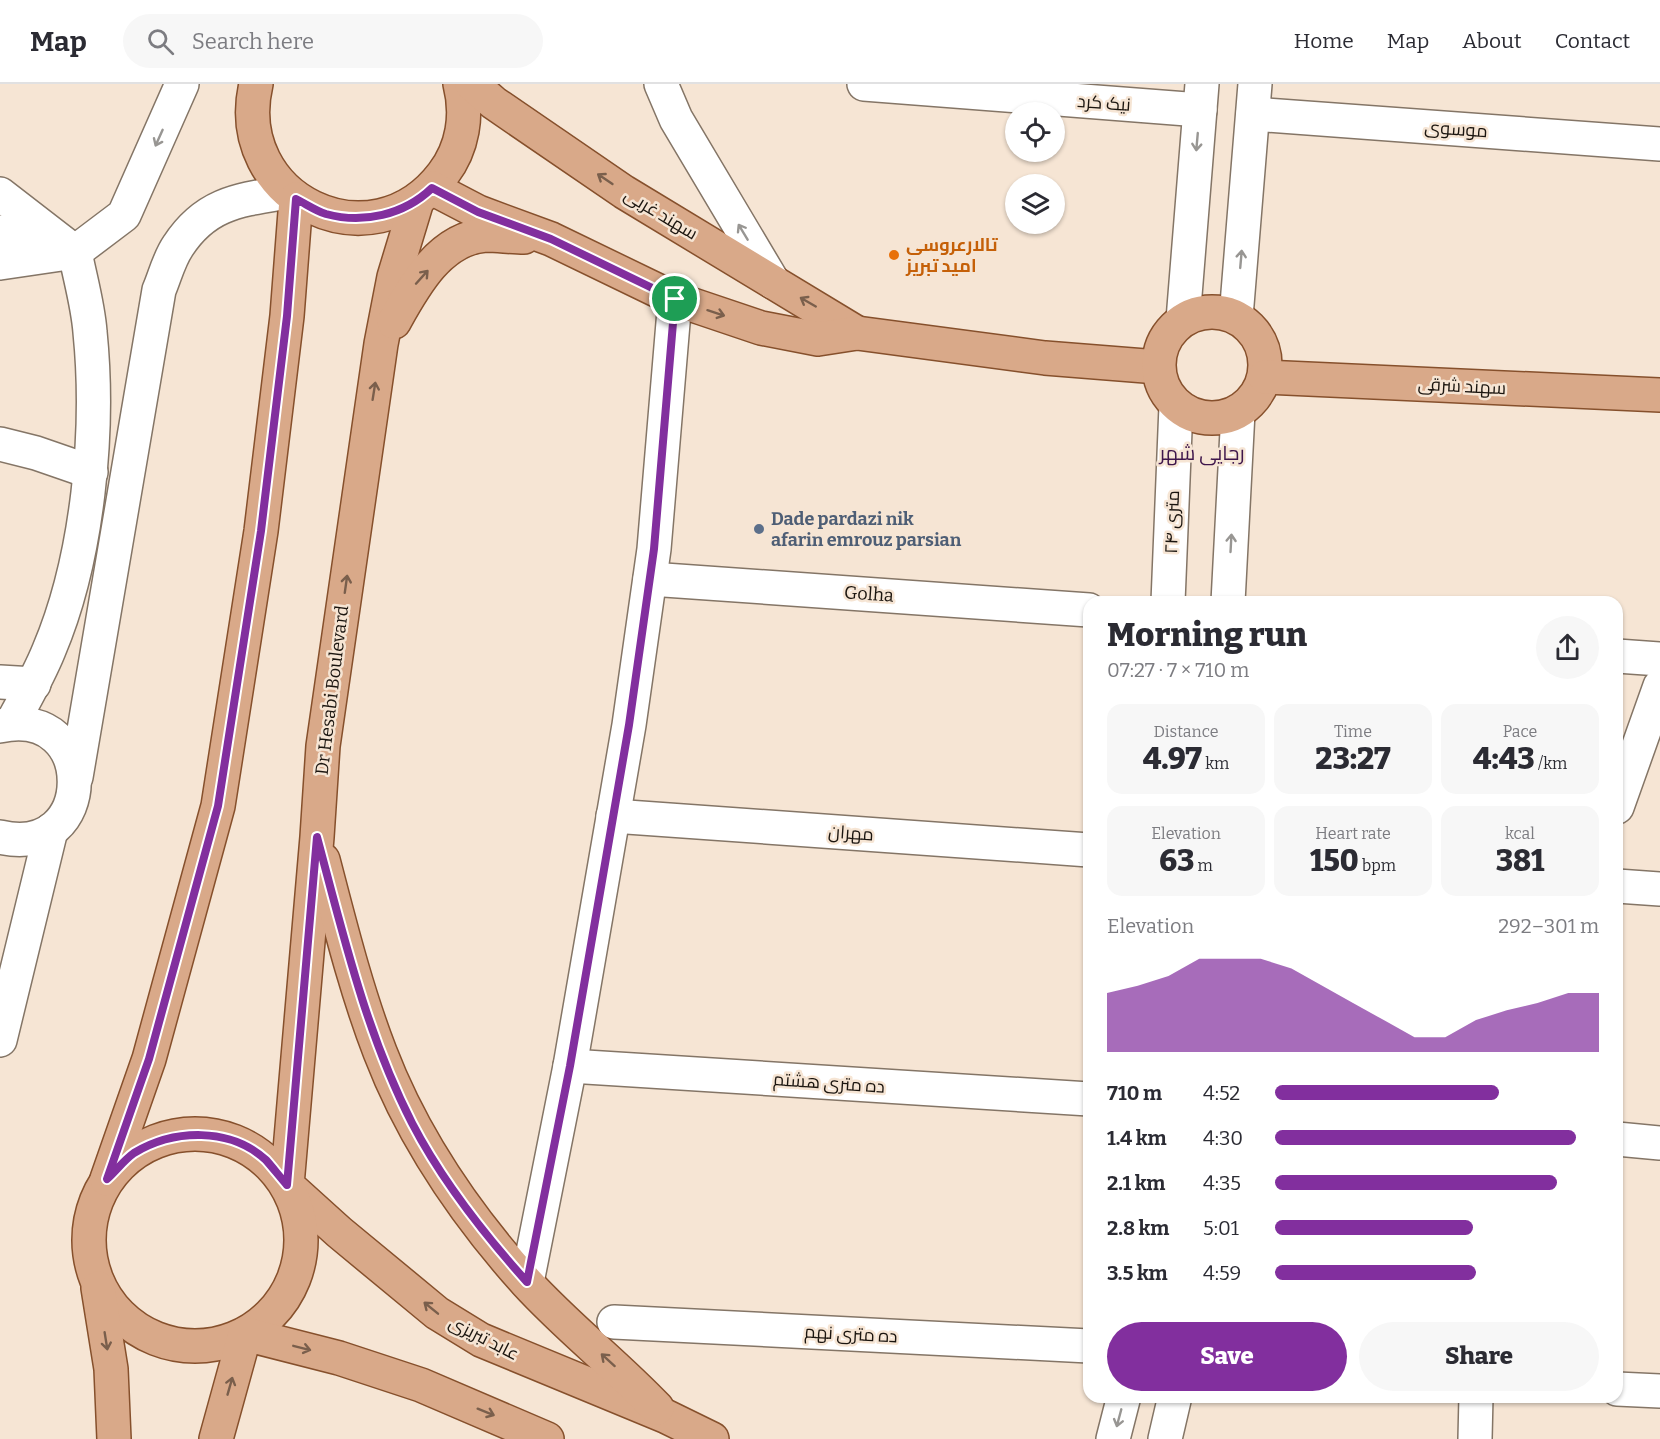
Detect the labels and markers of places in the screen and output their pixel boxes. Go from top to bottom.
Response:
place label: تالارعروسی امید تبریز [905,234,998,277]
marker: تالارعروسی امید تبریز [887,248,901,262]
pin [649,273,700,324]
place label: Dade pardazi nik afarin emrouz parsian [771,508,962,551]
marker: Dade pardazi nik afarin emrouz parsian [752,522,766,536]

